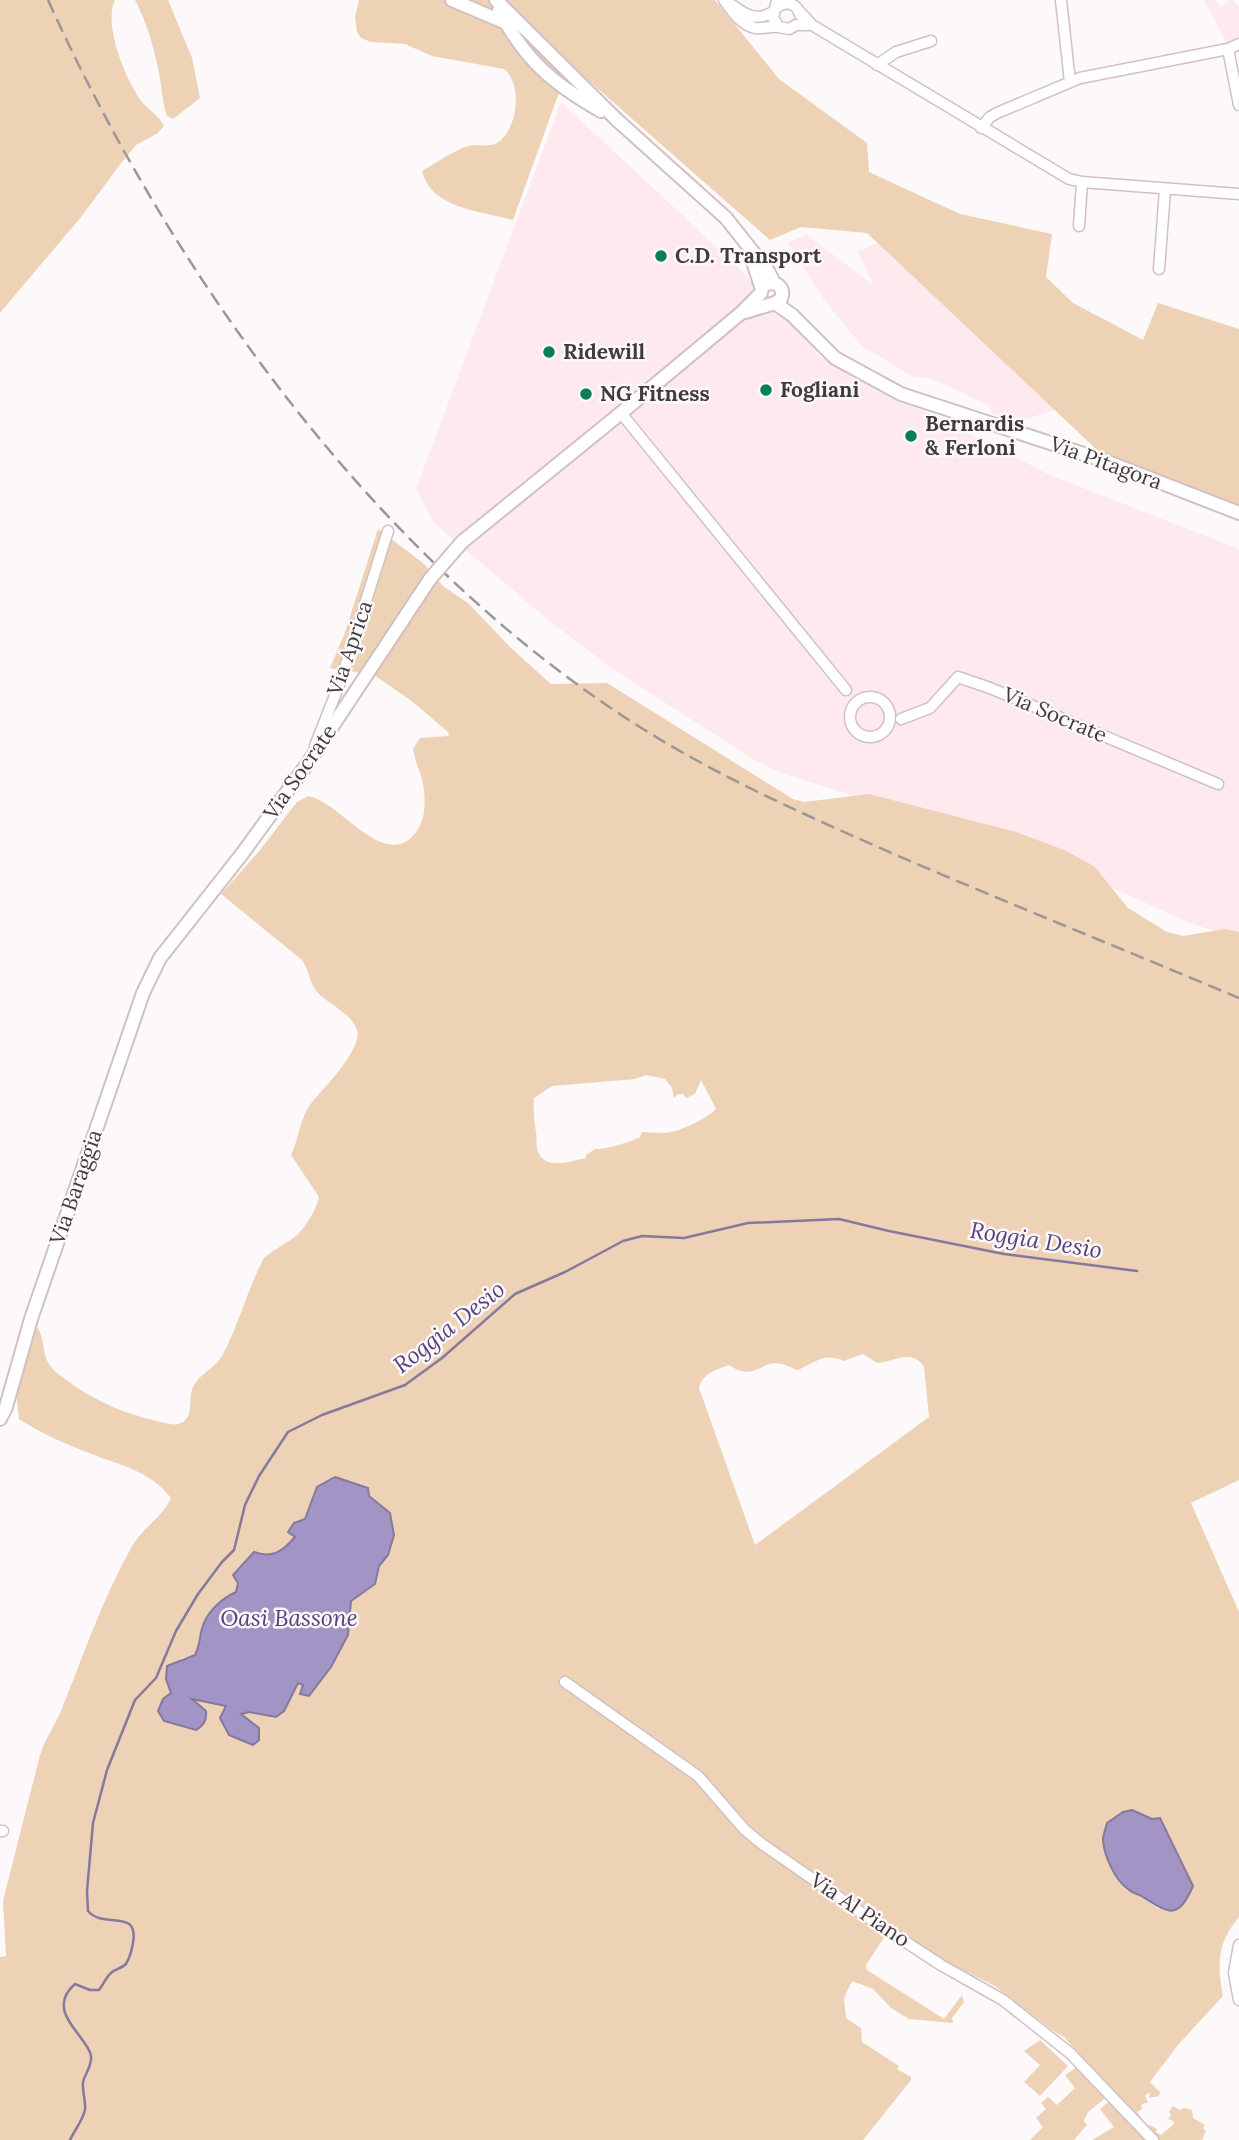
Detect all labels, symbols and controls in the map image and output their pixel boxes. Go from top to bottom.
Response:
place label: C.D. Transport [675,242,822,269]
marker: C.D. Transport [653,248,669,264]
place label: Ridewill [563,338,646,365]
marker: Ridewill [541,344,557,360]
place label: Fogliani [780,376,859,403]
place label: NG Fitness [600,380,710,407]
marker: Fogliani [758,382,774,398]
marker: NG Fitness [578,386,594,402]
place label: Bernardis & Ferloni [925,410,1024,461]
marker: Bernardis & Ferloni [903,428,919,444]
street label: Via Pitagora [1046,429,1166,495]
street label: Via Aprica [320,597,378,700]
street label: Via Socrate [998,680,1111,748]
street label: Via Socrate [256,719,342,825]
street label: Via Baraggia [43,1126,108,1249]
water label: Roggia Desio [968,1215,1104,1264]
water label: Roggia Desio [387,1274,510,1379]
water label: Oasi Bassone [220,1603,358,1632]
street label: Via Al Piano [804,1866,915,1953]

